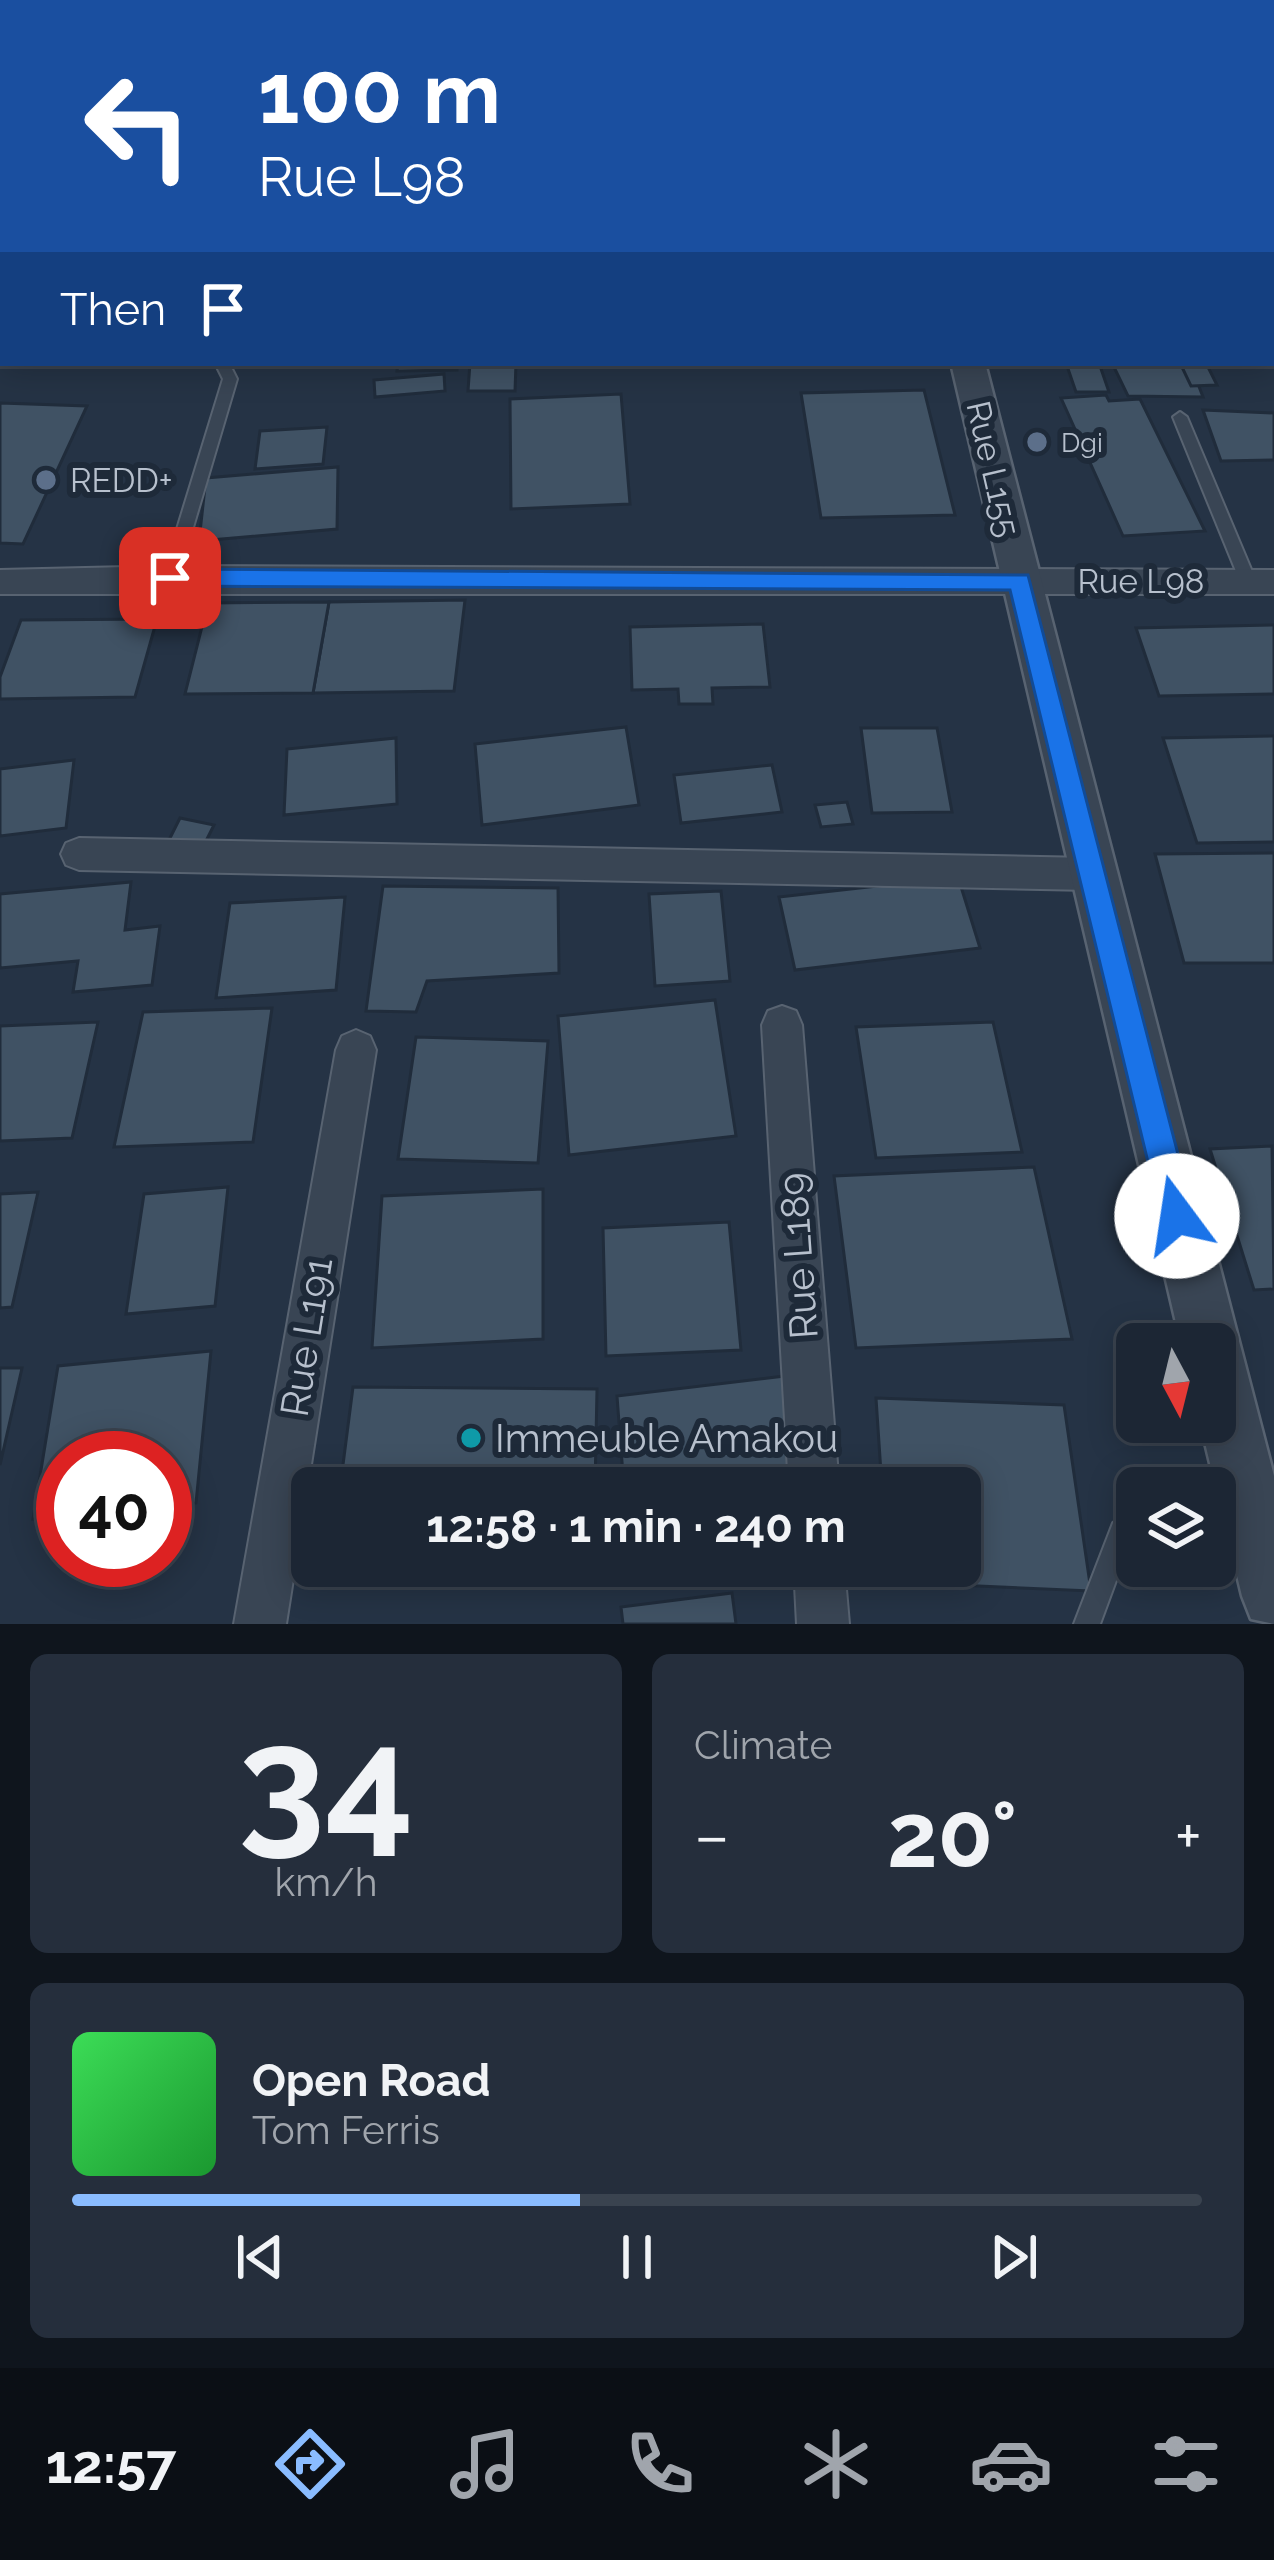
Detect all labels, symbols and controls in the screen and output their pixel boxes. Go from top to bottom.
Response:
text: 100 m [258,44,501,143]
icon: left [60,48,216,204]
text: Rue L98 [258,145,466,209]
icon: arrive [190,276,256,342]
text: Then [60,283,166,336]
street label: Rue L155 [958,397,1028,541]
place label: Dgi [1061,427,1103,458]
marker: Dgi [1024,429,1050,455]
place label: REDD+ [70,461,173,500]
marker: REDD+ [33,467,59,493]
pin [119,527,221,629]
icon: arrive [137,545,203,611]
street label: Rue L98 [1078,562,1204,601]
position arrow [1114,1153,1240,1279]
street label: Rue L189 [769,1171,827,1341]
street label: Rue L191 [271,1254,341,1420]
north arrow [1116,1323,1236,1443]
map controls [1116,1323,1236,1587]
place label: Immeuble Amakou [495,1415,838,1461]
marker: Immeuble Amakou [458,1425,484,1451]
speed limit sign: 40 [36,1431,192,1587]
button: layers [1116,1467,1236,1587]
text: 12:58 · 1 min · 240 m [426,1500,846,1553]
text: 34 [238,1689,414,1873]
text: Climate [694,1722,832,1768]
text: 20° [887,1782,1017,1888]
text: − [694,1797,730,1874]
text: + [1175,1797,1202,1874]
text: km/h [275,1859,377,1905]
text: Open Road [252,2054,491,2107]
text: Tom Ferris [252,2107,440,2153]
icon: previous [227,2224,293,2290]
icon: pause [604,2224,670,2290]
icon: next [981,2224,1047,2290]
icon: directions [268,2422,352,2506]
icon: music [443,2422,527,2506]
icon: phone [618,2422,702,2506]
icon: climate [794,2422,878,2506]
icon: car [969,2422,1053,2506]
icon: filters [1144,2422,1228,2506]
text: 12:57 [46,2432,176,2496]

